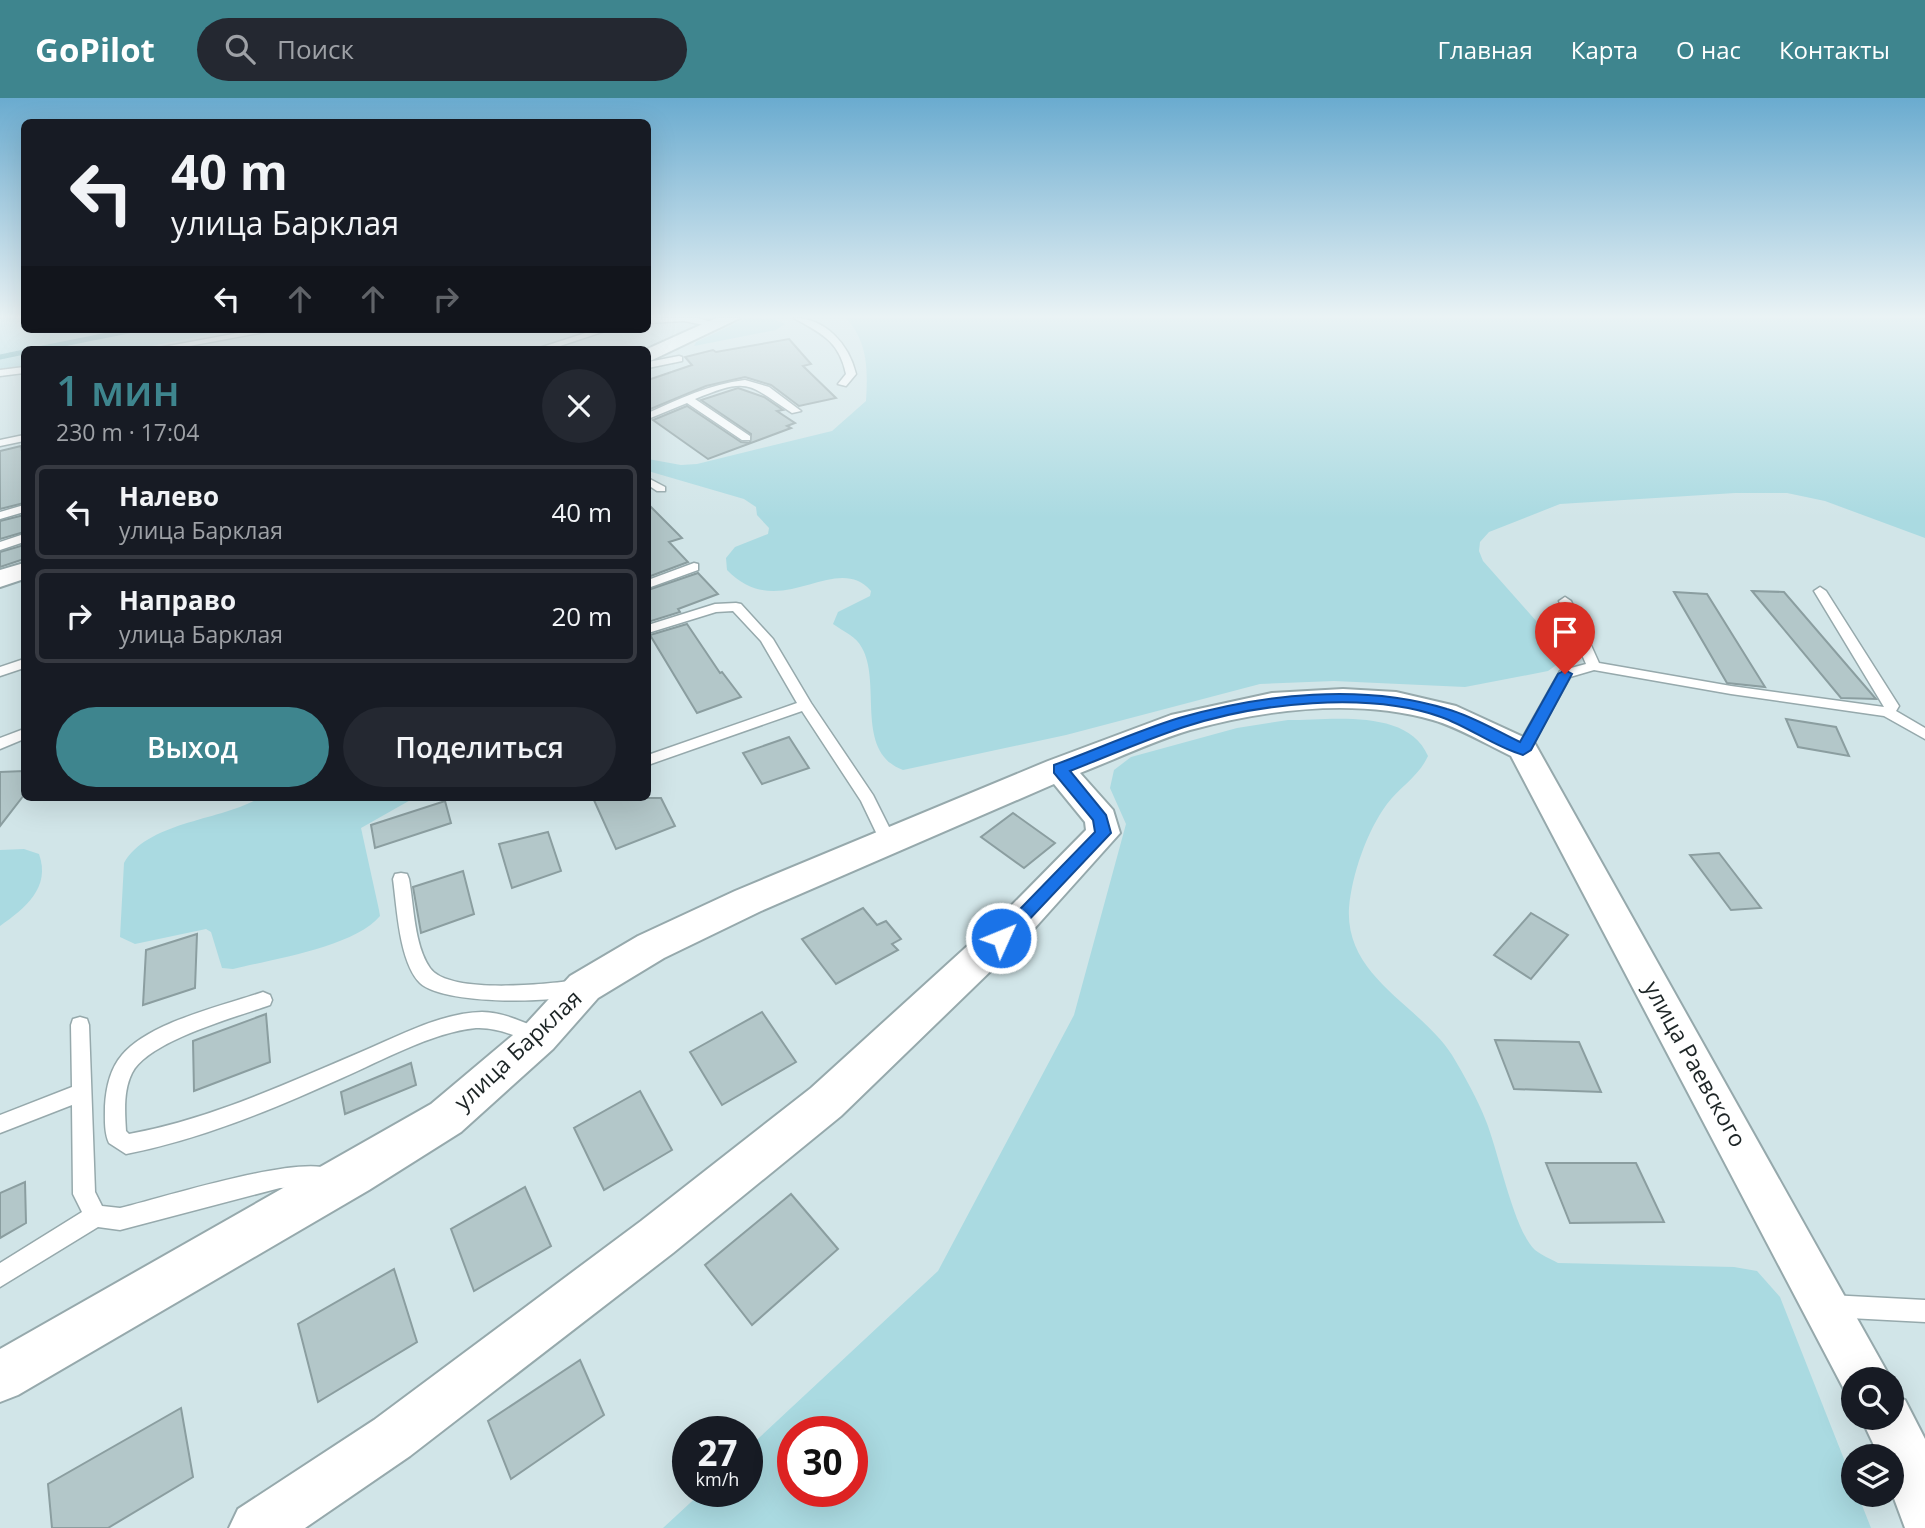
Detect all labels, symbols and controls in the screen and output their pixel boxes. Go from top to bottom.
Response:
search box [197,18,687,81]
text: GoPilot [35,27,155,72]
icon: search [221,30,259,68]
text: Поиск [277,31,354,67]
text: Главная [1438,33,1533,66]
text: Карта [1571,33,1638,66]
text: О нас [1676,33,1741,66]
text: Контакты [1779,33,1890,66]
text: 40 m [171,138,288,204]
icon: left [56,147,147,238]
text: улица Барклая [171,201,399,244]
icon: left [208,280,246,318]
icon: ahead [281,280,319,318]
icon: ahead [354,280,392,318]
icon: right [427,280,465,318]
text: 1 мин [56,361,180,418]
button: close [542,369,616,443]
text: 230 m · 17:04 [56,416,199,448]
text: Налево [119,478,219,514]
icon: left [60,493,98,531]
text: 40 m [551,494,612,530]
text: улица Барклая [119,514,283,546]
text: Направо [119,582,236,618]
icon: right [60,597,98,635]
text: 20 m [551,598,612,634]
pin [1535,602,1595,674]
icon: arrive [1546,613,1584,651]
text: улица Барклая [119,618,283,650]
button: Выход [56,707,329,787]
button: Поделиться [343,707,616,787]
position arrow [964,901,1038,975]
street label: улица Раевского [1637,975,1755,1152]
street label: улица Барклая [446,982,588,1117]
map controls [1841,1367,1904,1507]
button: search [1841,1367,1904,1430]
speed limit sign: 30 [777,1416,868,1507]
text: 27 [697,1429,738,1476]
button: layers [1841,1444,1904,1507]
text: km/h [696,1467,739,1491]

